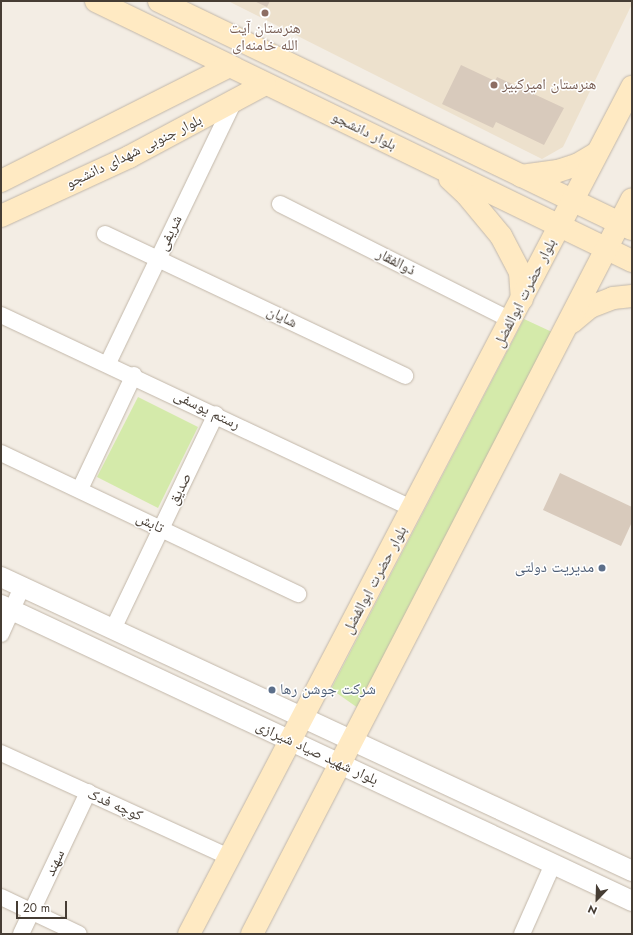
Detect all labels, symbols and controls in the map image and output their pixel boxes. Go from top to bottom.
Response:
marker: هنرستان آیت الله خامنه‌ای [260,8,270,18]
place label: هنرستان آیت الله خامنه‌ای [229,19,301,54]
place label: هنرستان امیرکبیر [502,76,596,94]
marker: هنرستان امیرکبیر [489,80,499,90]
street label: بلوار دانشجو [329,108,399,154]
street label: بلوار جنوبی شهدای دانشجو [63,111,205,193]
street label: شریفی [154,212,186,254]
street label: بلوار حضرت ابوالفضل [490,236,560,350]
street label: ذوالفقار [374,245,418,279]
street label: شایان [264,302,300,332]
street label: رستم یوسفی [171,386,243,434]
street label: صدیق [165,470,195,508]
street label: تابش [133,509,167,537]
street label: بلوار حضرت ابوالفضل [339,523,411,637]
place label: مدیریت دولتی [515,559,594,577]
marker: مدیریت دولتی [597,563,607,573]
place label: شرکت جوشن رها [280,681,376,699]
marker: شرکت جوشن رها [267,685,277,695]
street label: بلوار شهید صیاد شیرازی [253,717,381,789]
street label: کوچه فدک [85,785,145,825]
street label: سهند [41,847,69,879]
north arrow [577,879,617,919]
scale bar [18,893,69,919]
text: 20 m [23,899,50,917]
text: N [585,901,599,919]

